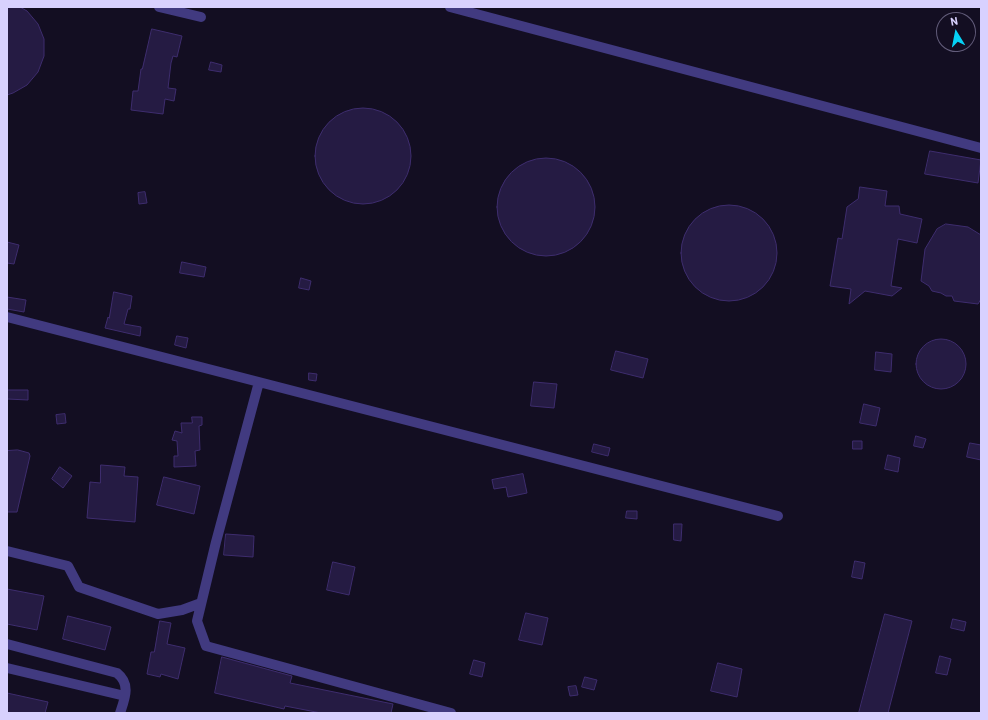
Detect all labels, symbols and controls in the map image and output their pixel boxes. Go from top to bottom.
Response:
north arrow [936,12,976,52]
text: N [949,14,959,28]

